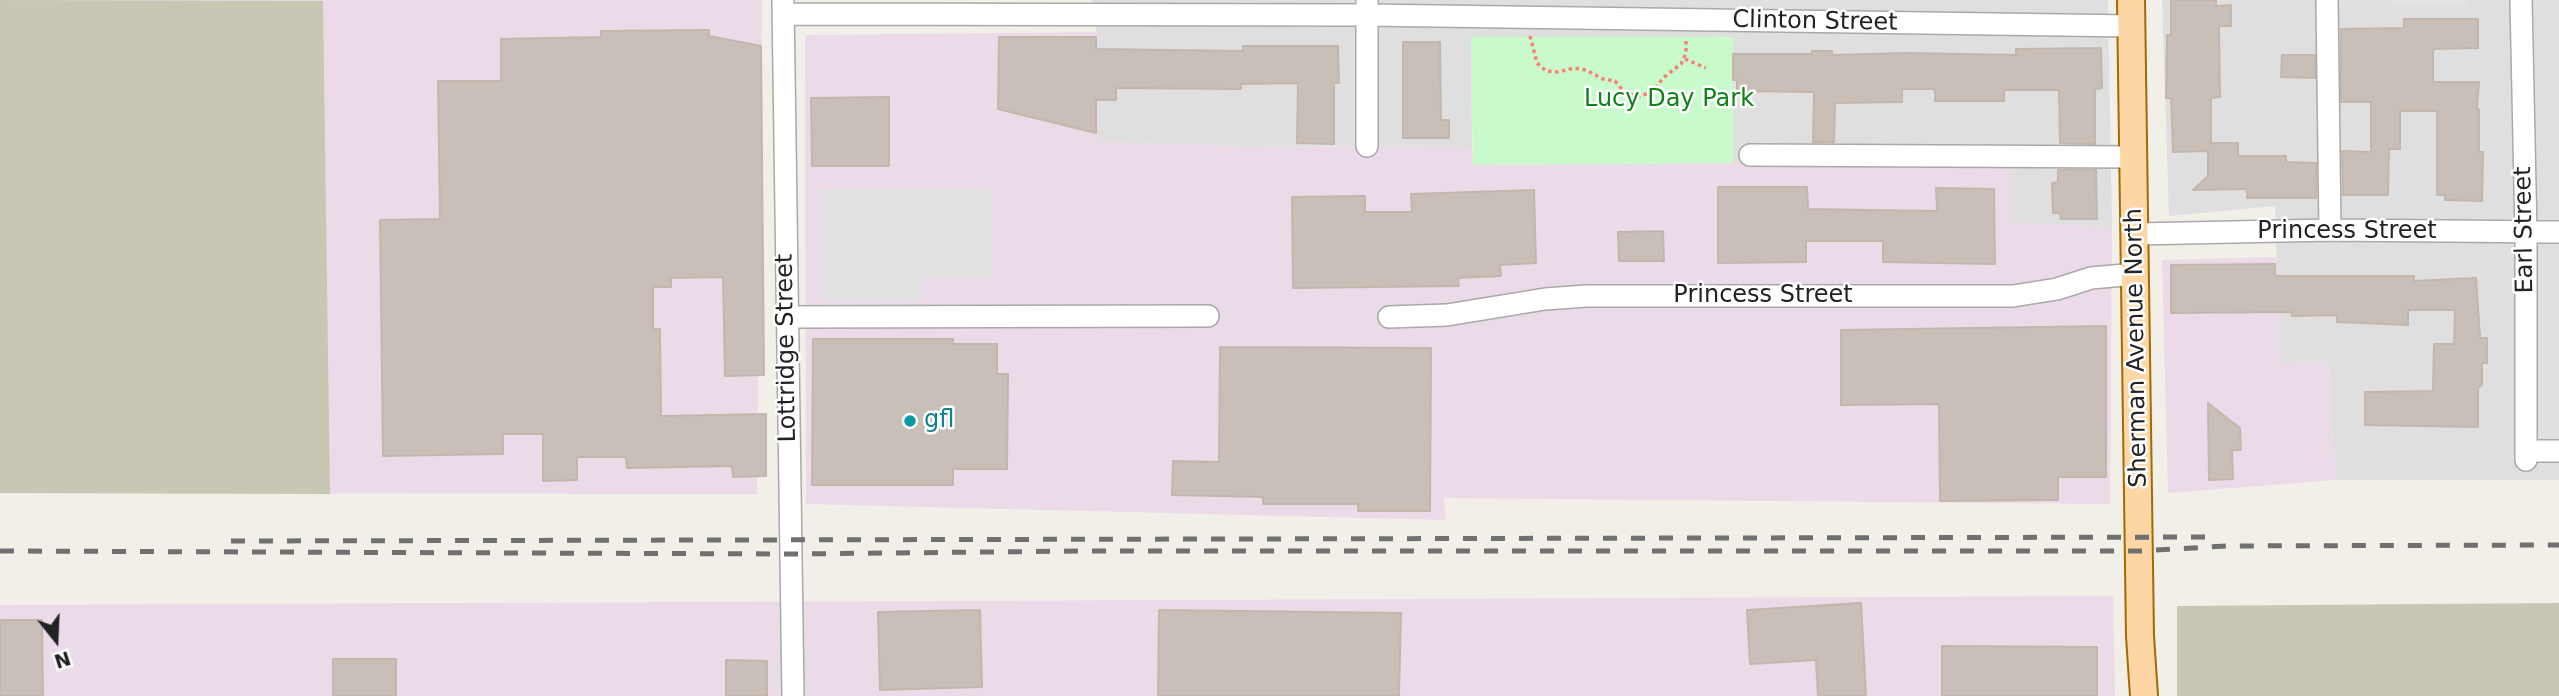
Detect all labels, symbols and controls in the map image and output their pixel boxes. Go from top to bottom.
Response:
street label: Clinton Street [1732,6,1898,38]
park label: Lucy Day Park [1584,86,1754,114]
street label: Earl Street [2509,166,2541,294]
street label: Sherman Avenue North [2120,208,2154,488]
street label: Princess Street [2257,218,2437,246]
street label: Lottridge Street [771,253,803,443]
street label: Princess Street [1673,282,1853,310]
place label: gfl [924,407,954,435]
marker: gfl [902,413,918,429]
north arrow [21,605,91,675]
text: N [52,647,73,673]

